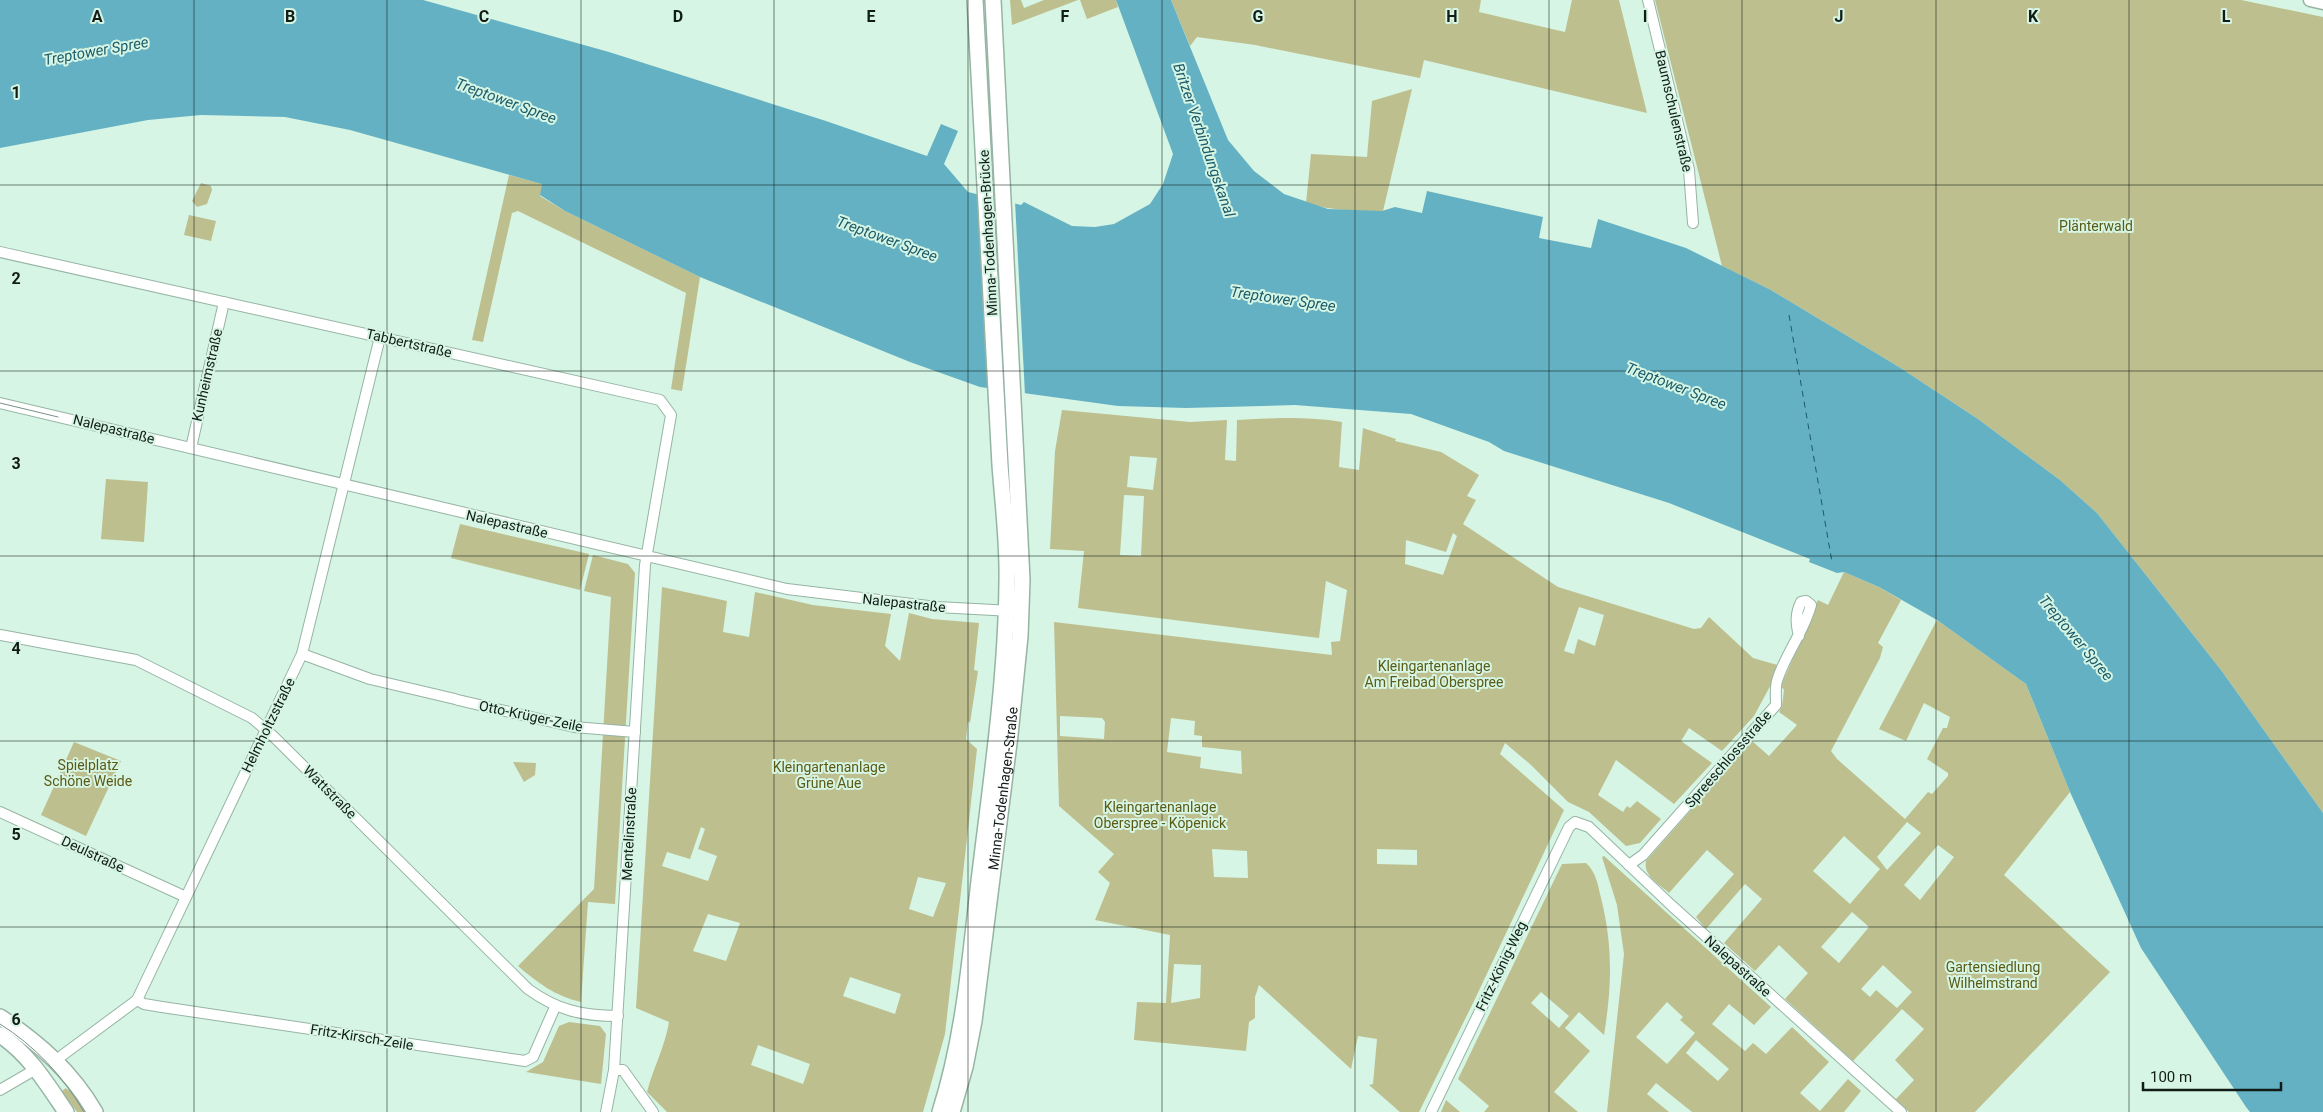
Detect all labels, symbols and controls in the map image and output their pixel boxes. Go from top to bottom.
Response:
text: A [92,7,103,26]
text: B [285,7,295,26]
text: C [479,7,489,26]
text: D [673,7,683,26]
text: E [867,7,876,26]
text: F [1061,7,1070,26]
text: G [1253,7,1264,26]
text: H [1446,7,1458,26]
text: I [1643,7,1647,26]
text: J [1835,7,1843,26]
text: K [2028,7,2039,26]
text: L [2222,7,2231,26]
water label: Treptower Spree [42,33,150,69]
street label: Baumschulenstraße [1652,49,1696,173]
water label: Britzer Verbindungskanal [1169,61,1239,220]
water label: Treptower Spree [453,74,559,128]
text: 1 [11,83,21,102]
street label: Minna-Todenhagen-Brücke [976,149,1000,317]
water label: Treptower Spree [834,212,940,266]
park label: Plänterwald [2059,218,2133,234]
text: 2 [11,269,21,288]
water label: Treptower Spree [1229,283,1337,315]
street label: Tabbertstraße [364,325,454,361]
street label: Kunheimstraße [189,327,225,423]
water label: Treptower Spree [1623,359,1729,413]
street label: Nalepastraße [72,411,156,447]
text: 3 [11,454,21,473]
street label: Nalepastraße [464,507,550,541]
street label: Nalepastraße [862,591,946,615]
water label: Treptower Spree [2035,592,2117,685]
text: 4 [11,639,21,658]
park label: Kleingartenanlage Am Freibad Oberspree [1365,658,1503,690]
street label: Helmholtzstraße [238,675,298,775]
street label: Otto-Krüger-Zeile [478,697,584,735]
street label: Minna-Todenhagen-Straße [985,706,1021,871]
street label: Spreeschlossstraße [1681,707,1775,811]
park label: Spielplatz Schöne Weide [44,757,132,789]
park label: Kleingartenanlage Grüne Aue [773,759,885,791]
street label: Wattstraße [300,762,360,822]
street label: Mentelinstraße [619,787,639,881]
park label: Kleingartenanlage Oberspree - Köpenick [1094,799,1227,831]
text: 5 [11,825,21,844]
street label: Deulstraße [59,833,127,875]
street label: Fritz-König-Weg [1472,918,1530,1014]
street label: Nalepastraße [1702,932,1774,1000]
park label: Gartensiedlung Wilhelmstrand [1946,959,2040,991]
text: 6 [11,1010,21,1029]
street label: Fritz-Kirsch-Zeile [309,1021,415,1053]
scale bar [2143,1060,2280,1092]
text: 100 m [2150,1068,2192,1086]

